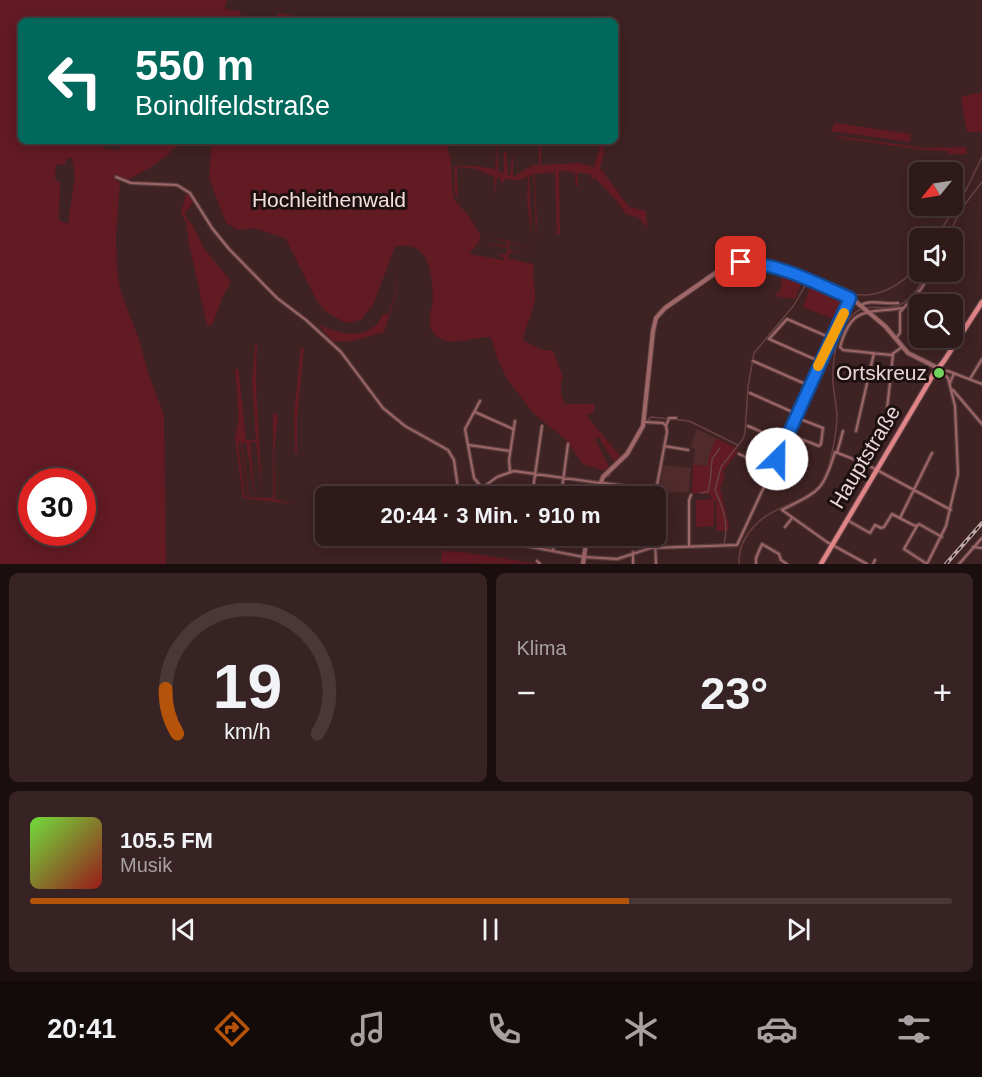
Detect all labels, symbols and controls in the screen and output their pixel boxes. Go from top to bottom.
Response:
icon: left [36,42,114,120]
text: 550 m [135,42,254,89]
text: Boindlfeldstraße [135,91,330,121]
north arrow [909,162,963,216]
map controls [909,162,963,348]
park label: Hochleithenwald [252,188,406,211]
button: sound [909,228,963,282]
pin [715,236,766,287]
icon: arrive [724,245,757,278]
button: search [909,294,963,348]
place label: Ortskreuz [836,361,927,384]
marker: Ortskreuz [932,366,946,380]
street label: Hauptstraße [825,401,904,512]
position arrow [745,427,809,491]
speed limit sign: 30 [18,468,96,546]
text: 20:44 · 3 Min. · 910 m [380,503,601,528]
text: Klima [517,637,567,659]
text: 19 [213,652,282,721]
text: 23° [700,668,768,719]
text: − [517,674,536,711]
text: + [933,674,952,711]
text: km/h [225,721,271,745]
text: 105.5 FM [120,828,213,853]
text: Musik [120,854,172,876]
icon: previous [167,913,200,946]
icon: pause [474,913,507,946]
icon: next [782,913,815,946]
icon: directions [211,1008,253,1050]
icon: music [347,1008,389,1050]
icon: phone [483,1008,525,1050]
icon: climate [620,1008,662,1050]
icon: car [756,1008,798,1050]
icon: filters [893,1008,935,1050]
text: 20:41 [47,1014,116,1044]

